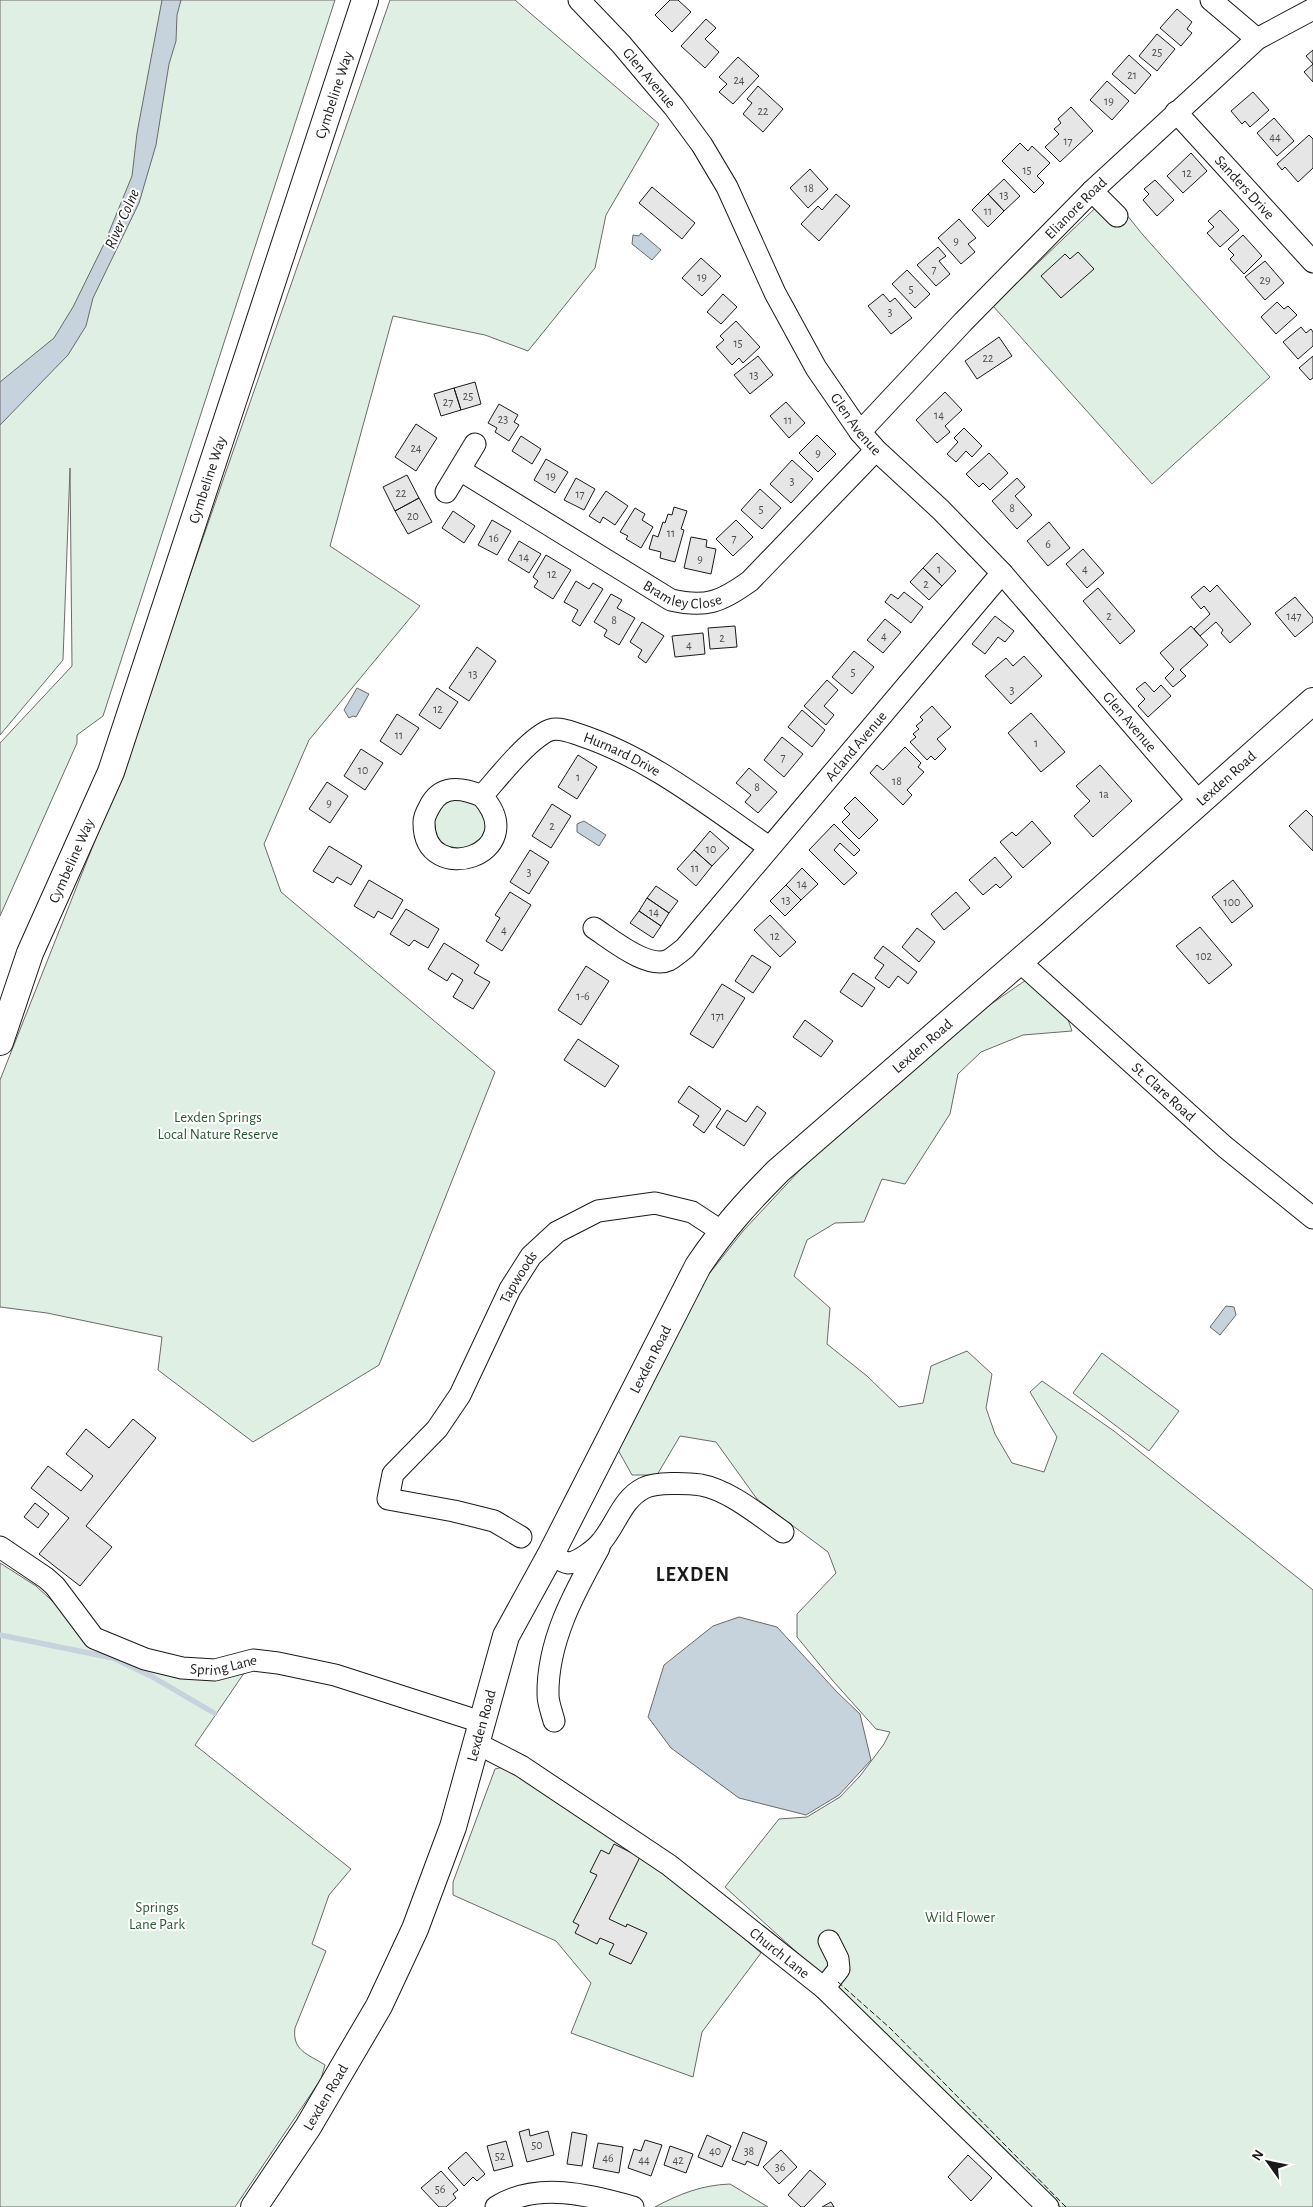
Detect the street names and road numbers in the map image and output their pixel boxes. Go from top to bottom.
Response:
street label: Glen Avenue [620,45,679,111]
street label: Cymbeline Way [312,49,355,140]
street label: Sanders Drive [1212,153,1277,222]
street label: Elianore Road [1042,174,1110,242]
street label: Glen Avenue [828,390,884,458]
street label: Cymbeline Way [186,434,229,525]
street label: Bramley Close [641,577,724,611]
street label: Glen Avenue [1100,689,1160,754]
street label: Acland Avenue [822,708,889,784]
street label: Hurnard Drive [582,729,663,779]
street label: Lexden Road [1193,748,1259,809]
street label: Cymbeline Way [46,816,97,905]
street label: Lexden Road [889,1016,955,1076]
street label: St. Clare Road [1129,1059,1199,1124]
street label: Tapwoods [497,1247,540,1306]
street label: Lexden Road [627,1323,674,1396]
street label: Spring Lane [190,1652,258,1678]
street label: Lexden Road [464,1688,498,1763]
street label: Church Lane [747,1925,813,1981]
street label: Lexden Road [300,2061,351,2133]

